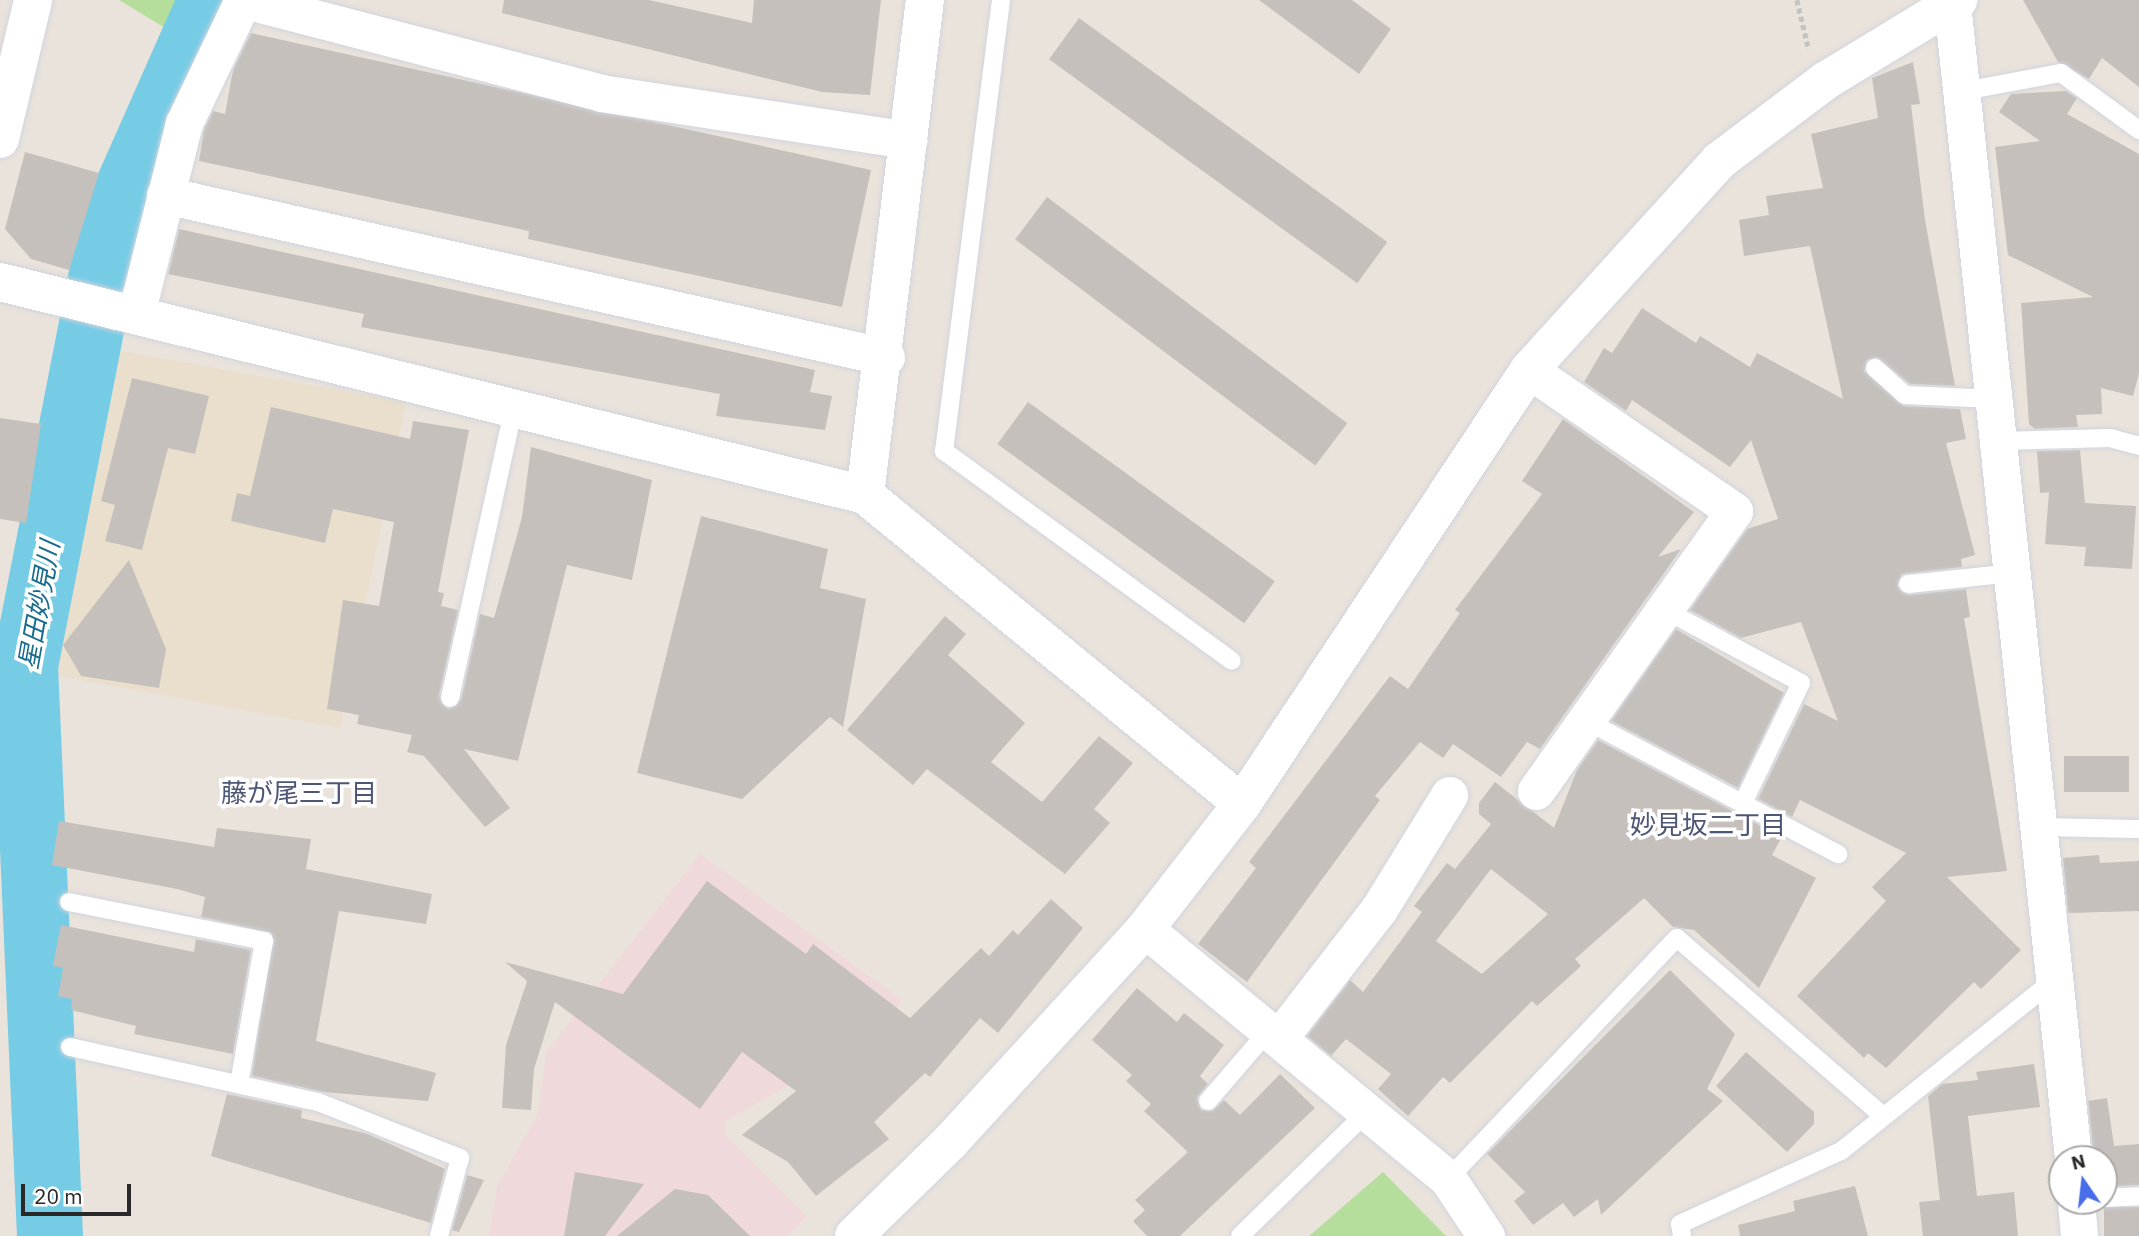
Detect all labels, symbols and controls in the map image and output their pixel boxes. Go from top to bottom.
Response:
water label: 星田妙見川 [12,538,66,672]
district label: 藤が尾三丁目 [221,777,377,809]
district label: 妙見坂二丁目 [1630,809,1786,841]
north arrow [2048,1145,2118,1215]
text: N [2069,1148,2088,1175]
scale bar [24,1170,135,1214]
text: 20 m [34,1182,83,1210]

